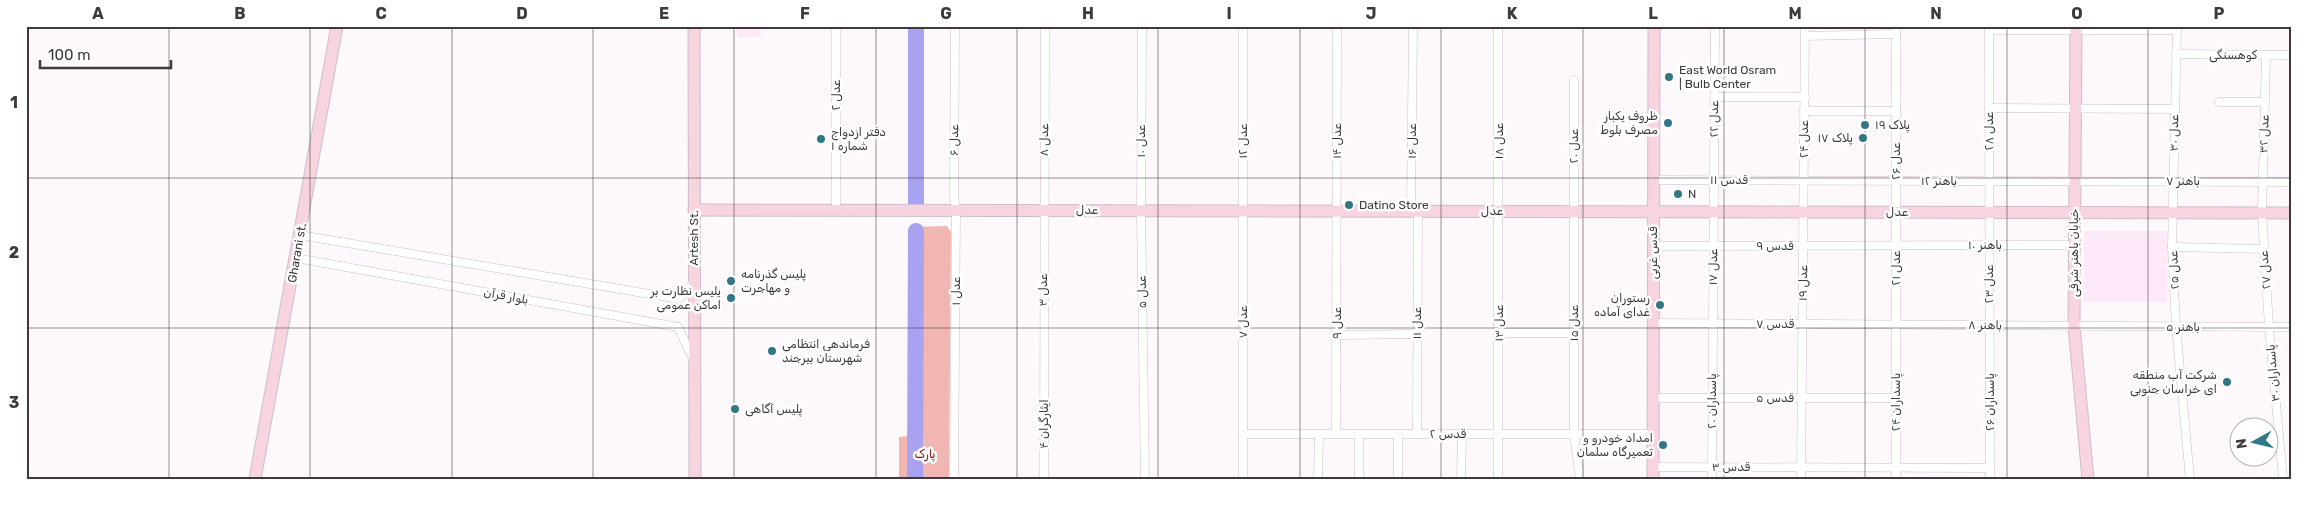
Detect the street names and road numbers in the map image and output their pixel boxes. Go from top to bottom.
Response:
street label: کوهسنگی [2209,48,2258,63]
street label: عدل ۲ [829,79,843,111]
street label: عدل ۲۲ [1707,100,1721,138]
street label: عدل ۲۸ [1982,111,1996,150]
street label: عدل ۳۰ [2167,114,2181,152]
street label: عدل ۳۲ [2256,114,2272,154]
street label: عدل ۲۴ [1797,120,1811,158]
street label: عدل ۱۸ [1492,122,1506,159]
street label: عدل ۸ [1037,123,1051,157]
street label: عدل ۱۲ [1236,123,1250,158]
street label: عدل ۱۴ [1330,123,1344,159]
street label: عدل ۱۶ [1405,123,1419,159]
street label: عدل ۶ [947,124,961,156]
street label: عدل ۱۰ [1134,124,1148,157]
street label: عدل ۲۰ [1567,128,1581,163]
street label: عدل ۲۶ [1889,142,1903,180]
street label: قدس ۱۱ [1710,173,1748,187]
street label: باهنر ۱۲ [1921,174,1957,189]
street label: باهنر ۷ [2166,174,2200,189]
street label: عدل [1076,203,1099,217]
street label: عدل [1481,204,1504,218]
street label: عدل [1886,205,1909,219]
street label: خیابان باهنر شرقی [2067,209,2082,297]
street label: Artesh St. [687,210,701,266]
street label: Gharani st. [285,222,309,284]
street label: قدس غربی [1646,226,1661,280]
street label: باهنر ۱۰ [1968,238,2002,253]
street label: قدس ۹ [1756,239,1794,253]
street label: عدل ۱۷ [1706,248,1720,285]
street label: عدل ۲۱ [1889,250,1903,285]
street label: عدل ۲۵ [2166,250,2182,290]
street label: عدل ۲۷ [2257,250,2273,290]
street label: عدل ۱۹ [1796,264,1810,301]
street label: عدل ۲۳ [1982,264,1996,303]
street label: عدل ۳ [1036,273,1050,307]
street label: عدل ۵ [1135,275,1149,309]
street label: عدل ۱ [949,276,963,305]
street label: بلوار قرآن [482,285,530,308]
street label: عدل ۱۳ [1492,304,1506,341]
street label: عدل ۱۵ [1567,304,1581,341]
street label: عدل ۷ [1236,305,1250,338]
street label: عدل ۹ [1330,306,1344,339]
street label: عدل ۱۱ [1410,306,1424,339]
street label: قدس ۷ [1756,317,1794,331]
street label: باهنر ۸ [1968,318,2002,333]
street label: باهنر ۵ [2166,320,2200,335]
street label: پاسداران ۳۰ [2264,344,2283,402]
street label: پاسداران ۲۰ [1705,373,1720,429]
street label: پاسداران ۲۴ [1889,373,1904,431]
street label: پاسداران ۲۶ [1983,373,1998,431]
street label: قدس ۵ [1756,391,1794,405]
street label: ایثارگران ۴ [1037,399,1052,449]
street label: قدس ۲ [1430,427,1467,441]
street label: قدس ۳ [1712,460,1750,474]

